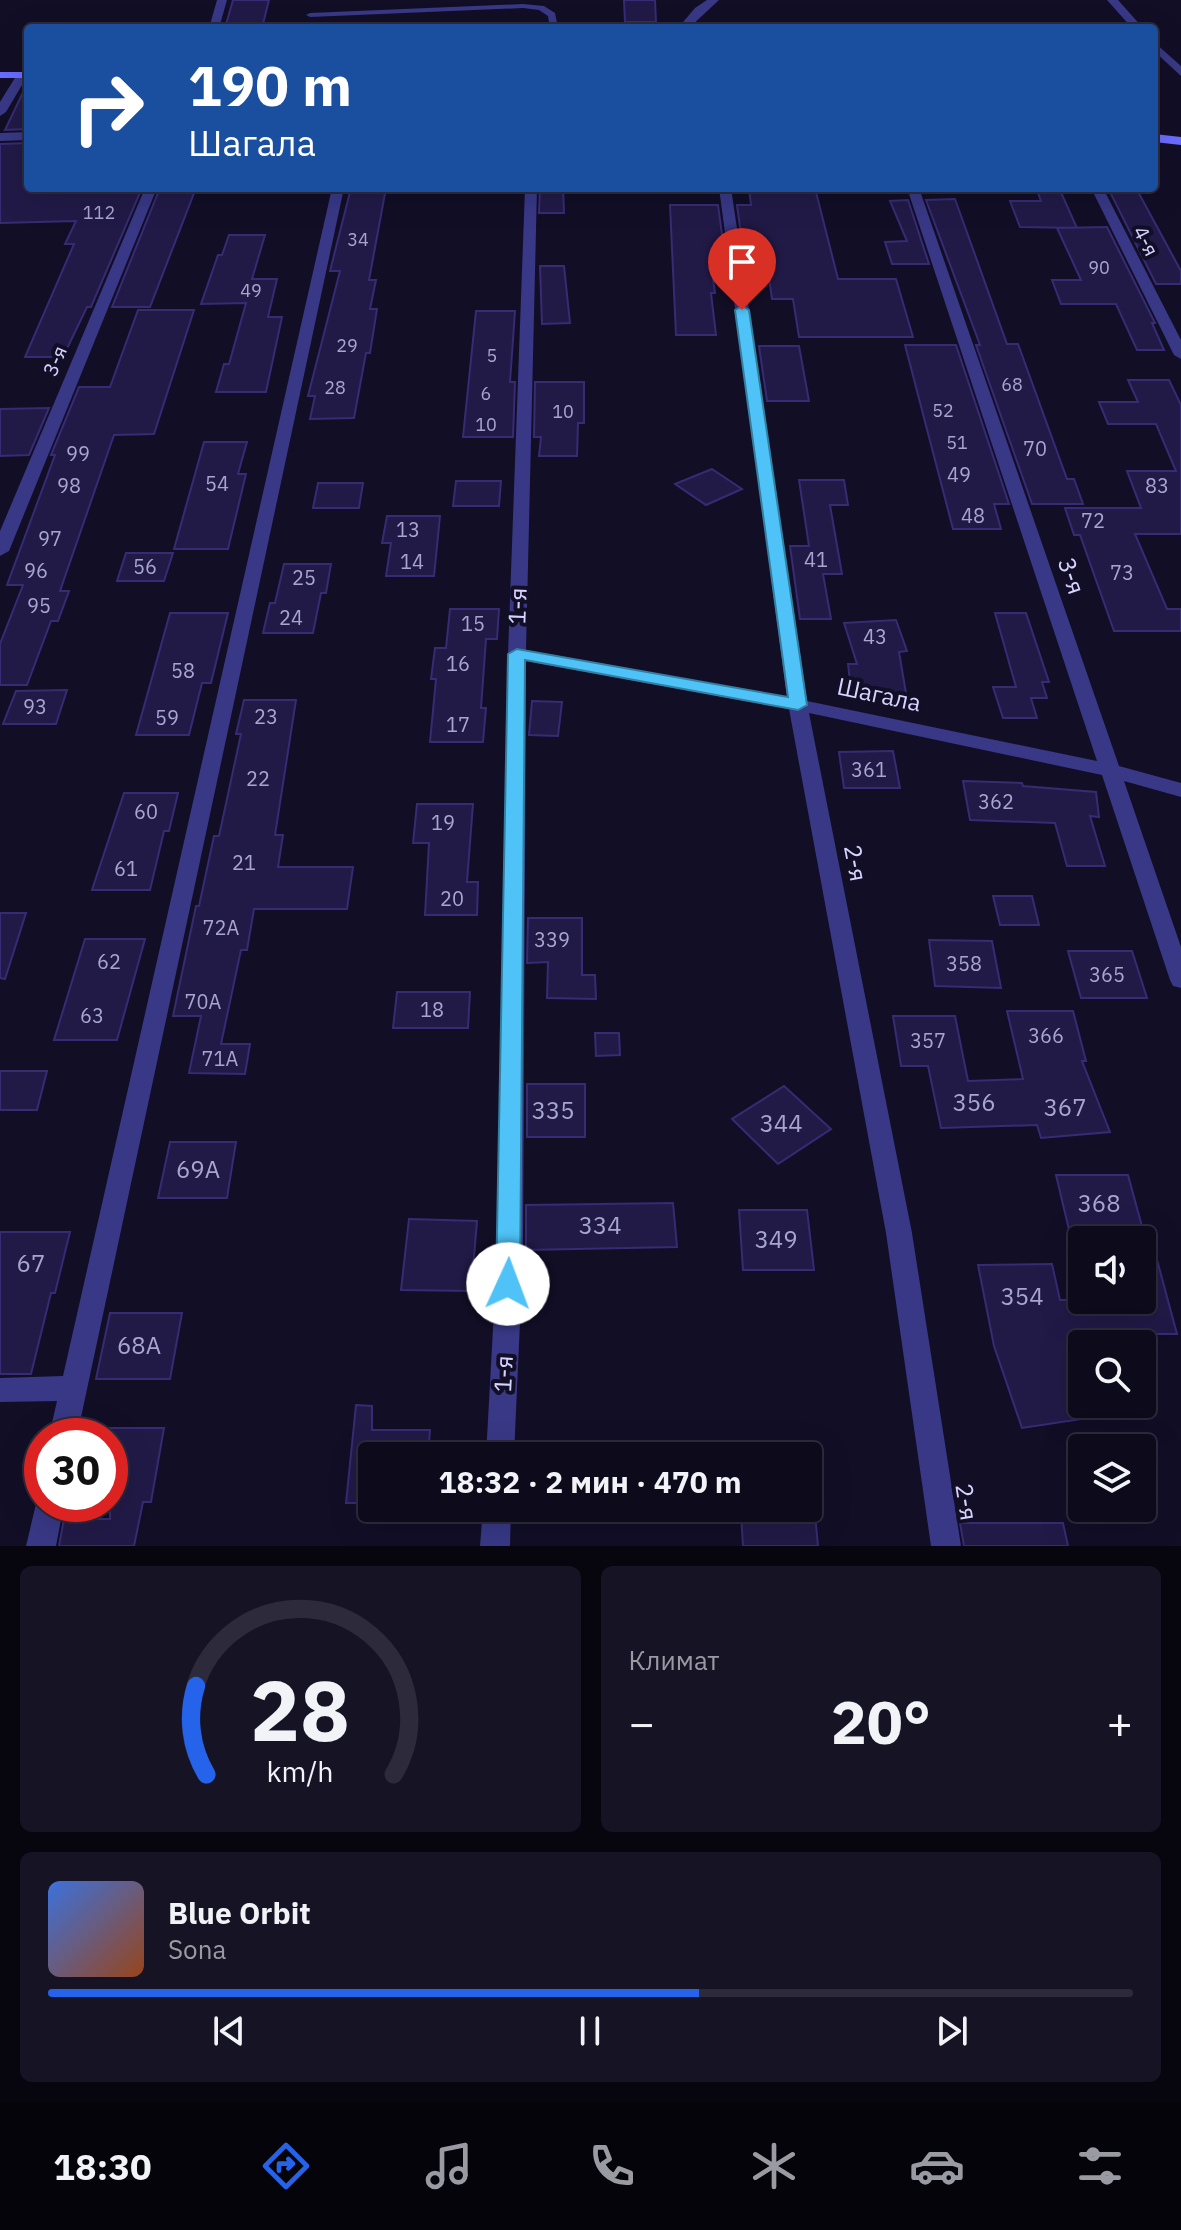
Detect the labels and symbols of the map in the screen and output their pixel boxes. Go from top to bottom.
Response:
house number: 112 [83,201,115,224]
street label: 4-я [1127,221,1165,261]
house number: 34 [347,228,369,251]
pin [708,228,776,310]
house number: 90 [1088,256,1110,279]
house number: 49 [240,279,262,302]
house number: 29 [336,334,358,357]
street label: 3-я [36,341,73,380]
house number: 5 [487,344,497,367]
house number: 68 [1001,373,1023,396]
house number: 28 [324,376,346,399]
house number: 6 [481,382,491,405]
house number: 52 [932,399,954,422]
house number: 10 [552,400,574,423]
house number: 10 [475,413,497,436]
house number: 51 [946,431,968,454]
house number: 70 [1023,435,1047,462]
house number: 99 [66,440,90,467]
house number: 49 [947,461,971,488]
house number: 54 [205,470,229,497]
house number: 98 [57,472,81,499]
house number: 83 [1145,472,1169,499]
house number: 48 [961,502,985,529]
house number: 72 [1081,507,1105,534]
house number: 13 [396,516,420,543]
house number: 97 [38,525,62,552]
house number: 41 [804,546,828,573]
house number: 14 [400,548,424,575]
house number: 56 [133,553,157,580]
street label: 3-я [1051,553,1093,598]
house number: 96 [24,557,48,584]
house number: 73 [1110,559,1134,586]
house number: 25 [292,564,316,591]
street label: 1-я [500,587,534,625]
house number: 95 [27,592,51,619]
house number: 24 [279,604,303,631]
house number: 15 [461,610,485,637]
house number: 43 [863,623,887,650]
house number: 16 [446,650,470,677]
house number: 58 [171,657,195,684]
street label: Шагала [834,670,924,719]
house number: 93 [23,693,47,720]
house number: 23 [254,703,278,730]
house number: 59 [155,704,179,731]
house number: 17 [446,711,470,738]
house number: 361 [851,756,887,783]
house number: 22 [246,765,270,792]
house number: 362 [978,788,1014,815]
house number: 60 [134,798,158,825]
house number: 19 [431,809,455,836]
street label: 2-я [837,842,875,884]
house number: 21 [232,849,256,876]
house number: 61 [114,855,138,882]
house number: 20 [440,885,464,912]
house number: 72А [203,914,240,941]
house number: 339 [534,926,570,953]
house number: 62 [97,948,121,975]
house number: 358 [946,950,982,977]
house number: 365 [1089,961,1125,988]
house number: 70А [185,988,222,1015]
house number: 18 [420,996,444,1023]
house number: 63 [80,1002,104,1029]
house number: 366 [1028,1022,1064,1049]
house number: 357 [910,1027,946,1054]
house number: 71А [202,1045,239,1072]
house number: 356 [952,1086,996,1118]
house number: 367 [1043,1091,1087,1123]
house number: 335 [531,1094,575,1126]
house number: 344 [759,1107,803,1139]
house number: 69А [176,1153,220,1185]
house number: 368 [1077,1187,1121,1219]
house number: 334 [578,1209,622,1241]
house number: 349 [754,1223,798,1255]
position arrow [466,1242,550,1326]
house number: 67 [17,1247,45,1279]
house number: 354 [1000,1280,1044,1312]
house number: 68А [117,1329,161,1361]
street label: 1-я [486,1355,520,1393]
speed limit sign: 30 [24,1418,128,1522]
street label: 2-я [948,1481,986,1523]

